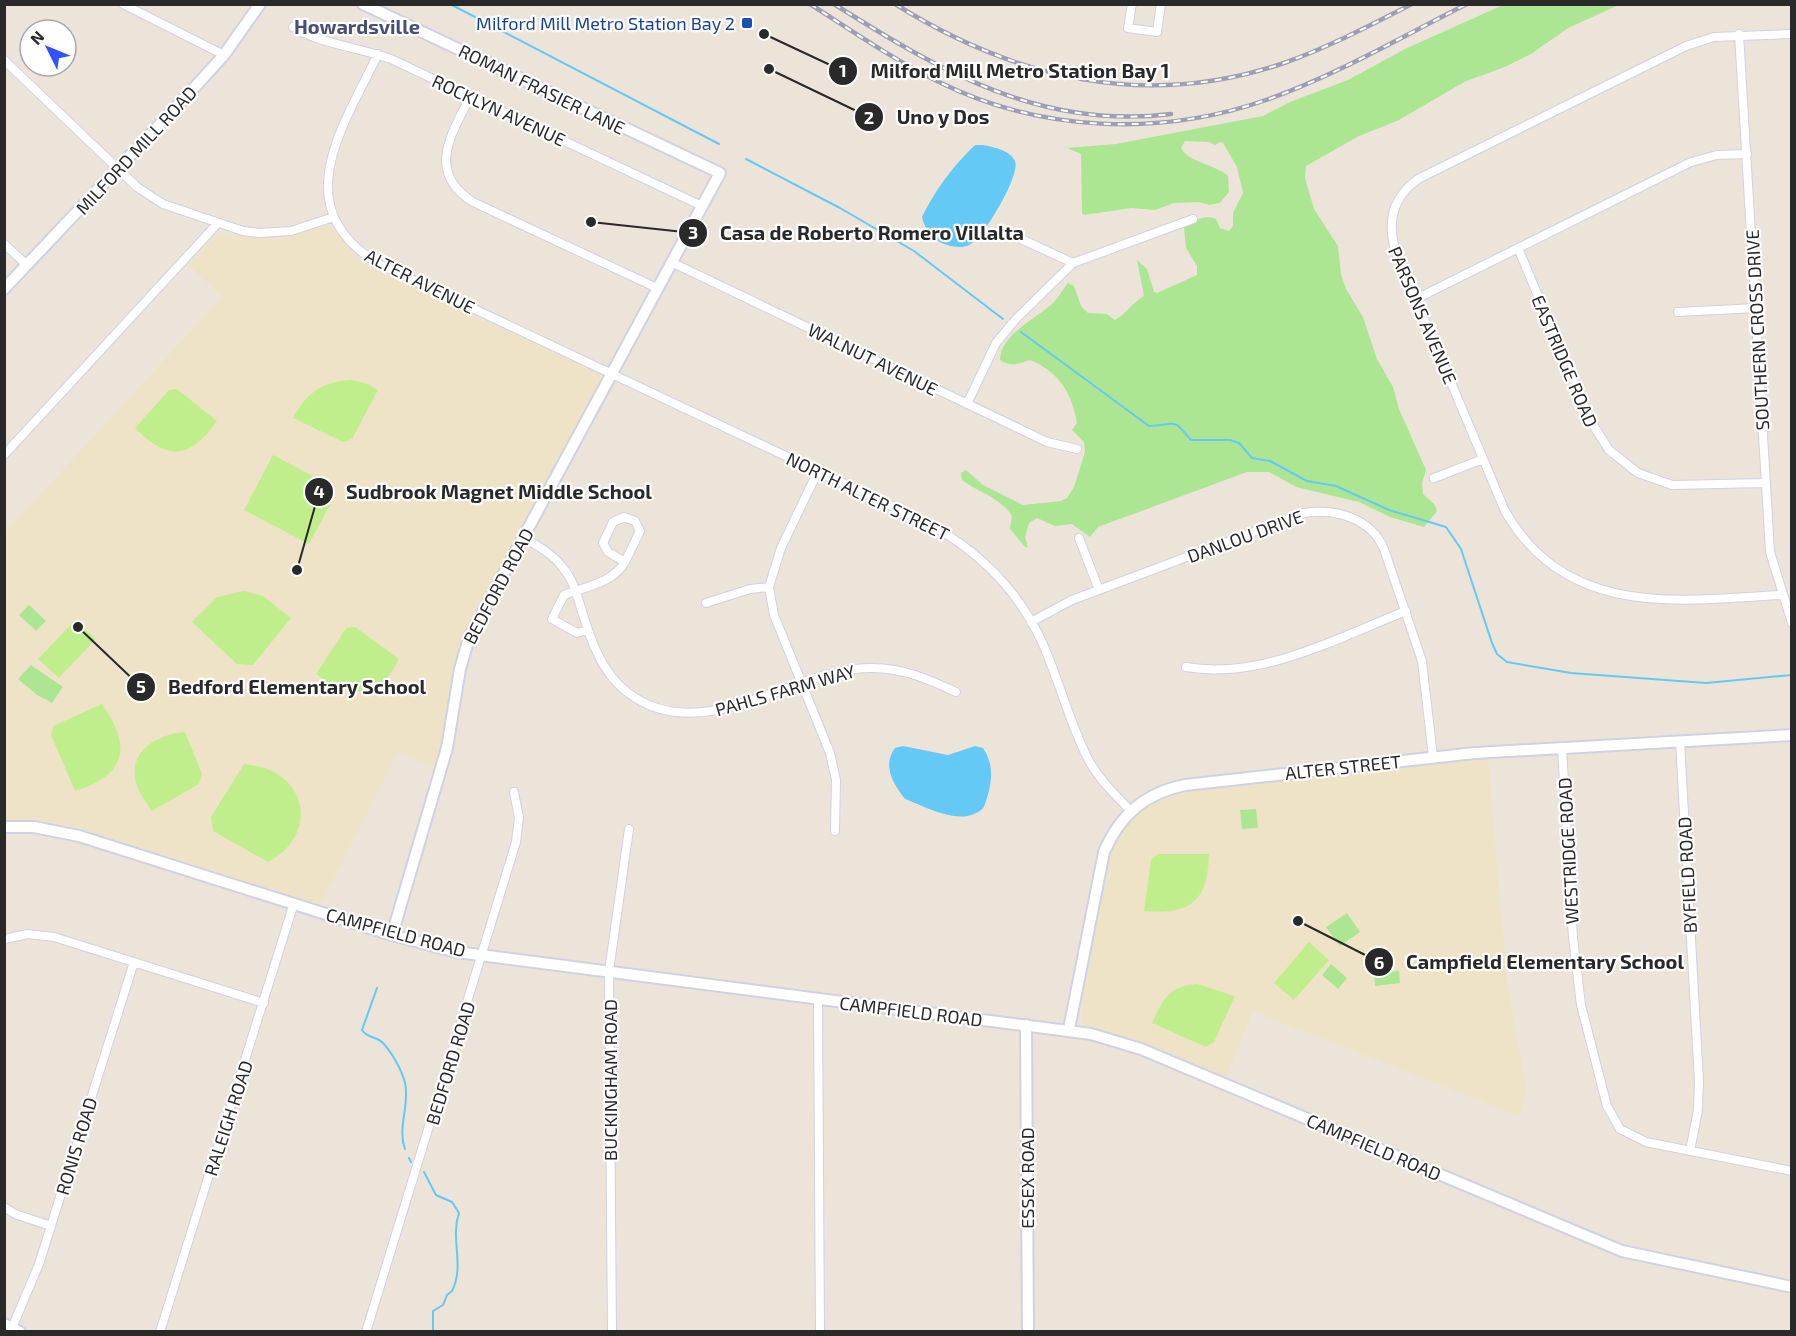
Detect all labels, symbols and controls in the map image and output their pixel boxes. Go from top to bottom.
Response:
place label: Milford Mill Metro Station Bay 2 [476,12,735,34]
district label: Howardsville [294,14,420,38]
marker: Milford Mill Metro Station Bay 2 [740,16,754,30]
north arrow [18,18,78,78]
text: N [26,27,48,48]
street label: ROMAN FRASIER LANE [455,39,629,139]
callout: Milford Mill Metro Station Bay 1 [828,52,1182,90]
text: Milford Mill Metro Station Bay 1 [871,58,1169,83]
text: 1 [839,59,847,81]
street label: ROCKLYN AVENUE [429,69,569,151]
street label: MILFORD MILL ROAD [71,81,201,219]
callout: Uno y Dos [854,98,1002,136]
text: Uno y Dos [897,104,989,129]
text: 2 [864,106,874,128]
callout: Casa de Roberto Romero Villalta [678,214,1036,252]
text: Casa de Roberto Romero Villalta [720,220,1024,244]
text: 3 [688,221,698,243]
street label: SOUTHERN CROSS DRIVE [1741,229,1773,431]
street label: PARSONS AVENUE [1384,243,1462,387]
street label: ALTER AVENUE [361,244,479,318]
street label: EASTRIDGE ROAD [1527,292,1603,430]
street label: WALNUT AVENUE [804,318,942,400]
street label: NORTH ALTER STREET [783,447,953,545]
callout: Sudbrook Magnet Middle School [304,473,664,511]
text: Sudbrook Magnet Middle School [346,479,652,503]
text: 4 [313,480,325,502]
street label: DANLOU DRIVE [1184,505,1306,567]
street label: BEDFORD ROAD [458,524,538,648]
street label: PAHLS FARM WAY [713,659,858,720]
callout: Bedford Elementary School [126,668,439,706]
text: Bedford Elementary School [168,674,427,699]
text: 5 [136,675,146,697]
street label: ALTER STREET [1284,750,1403,784]
street label: WESTRIDGE ROAD [1553,777,1583,925]
street label: BYFIELD ROAD [1673,816,1701,934]
street label: CAMPFIELD ROAD [324,903,468,961]
callout: Campfield Elementary School [1364,943,1696,981]
text: Campfield Elementary School [1406,949,1684,974]
text: 6 [1374,951,1384,973]
street label: CAMPFIELD ROAD [838,991,984,1031]
street label: BEDFORD ROAD [421,999,479,1127]
street label: BUCKINGHAM ROAD [599,999,621,1161]
street label: RALEIGH ROAD [199,1058,257,1178]
street label: RONIS ROAD [51,1095,101,1197]
street label: CAMPFIELD ROAD [1304,1109,1444,1185]
street label: ESSEX ROAD [1016,1127,1038,1229]

